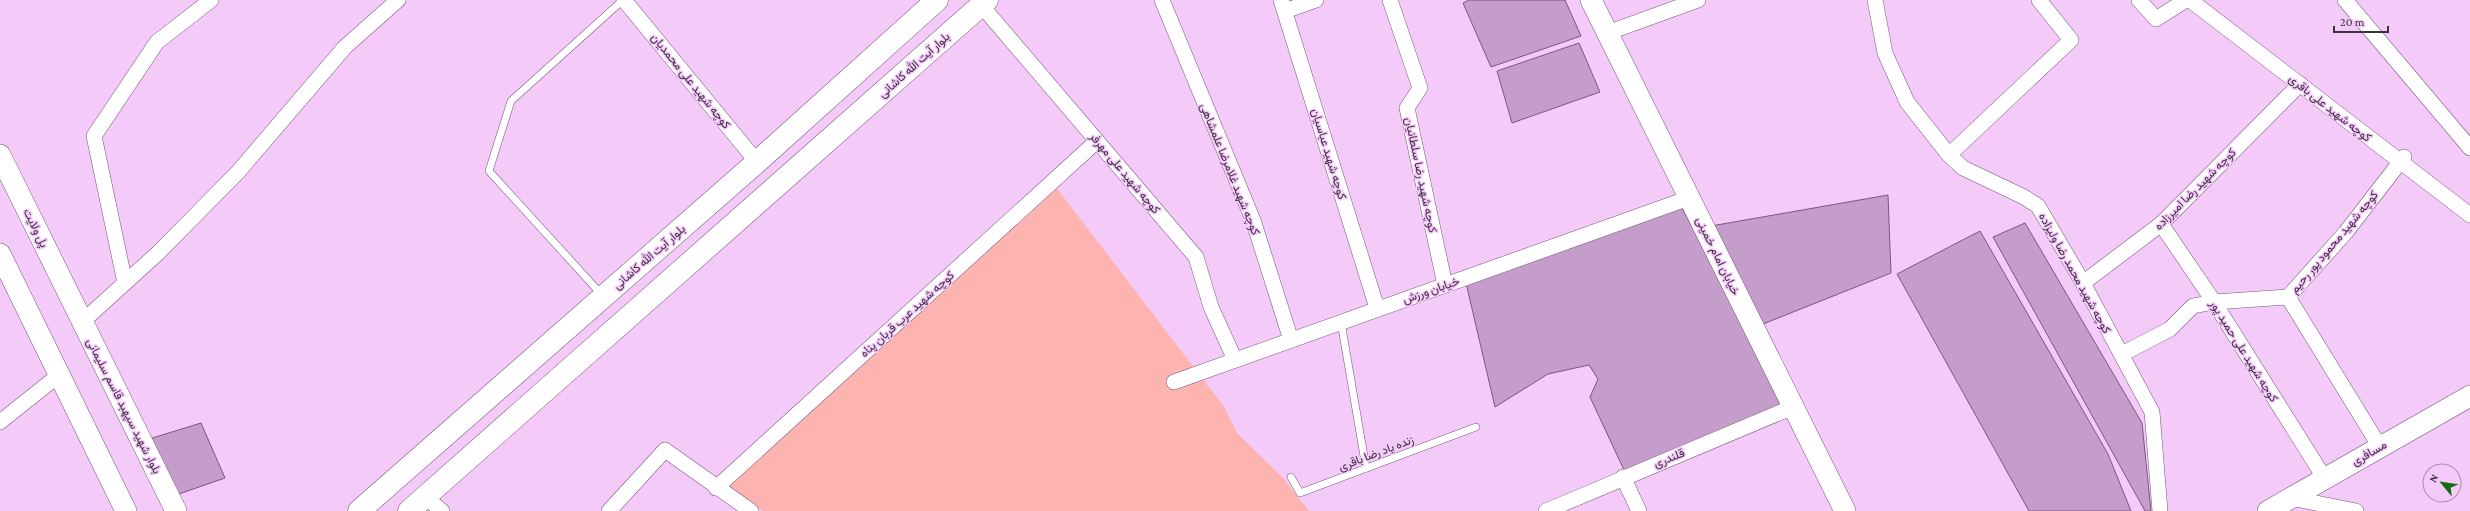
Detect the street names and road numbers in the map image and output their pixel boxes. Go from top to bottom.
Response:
street label: بلوار آیت الله کاشانی [875,29,953,102]
street label: کوچه شهید علی محمدیان [647,31,734,132]
street label: کوچه شهید علی باقری [2285,71,2374,145]
street label: کوچه شهید غلامرضا علمشاهی [1196,101,1263,237]
street label: کوچه شهید عباسیان [1308,107,1349,201]
street label: کوچه شهید رضا سلطانیان [1401,116,1440,234]
street label: کوچه شهید علی مهرفر [1085,129,1163,217]
street label: کوچه شهید رضا امیرزاده [2151,145,2240,234]
street label: کوچه شهید محمود پور رحیم [2287,188,2382,297]
street label: پل ولایت [20,206,51,250]
street label: کوچه شهید محمد رضا ولیزاده [2035,210,2114,336]
street label: خیابان امام خمینی [1692,215,1743,298]
street label: بلوار آیت الله کاشانی [610,222,689,293]
street label: کوچه شهید عرب قربان پناه [857,268,958,361]
street label: خیابان ورزش [1401,274,1462,307]
street label: کوچه شهید علی حمید پور [2206,297,2281,405]
street label: بلوار شهید سپهبد قاسم سلیمانی [83,336,164,477]
street label: زنده یاد رضا باقری [1336,432,1416,475]
street label: مسافری [2349,437,2390,469]
street label: قلندری [1651,445,1687,471]

